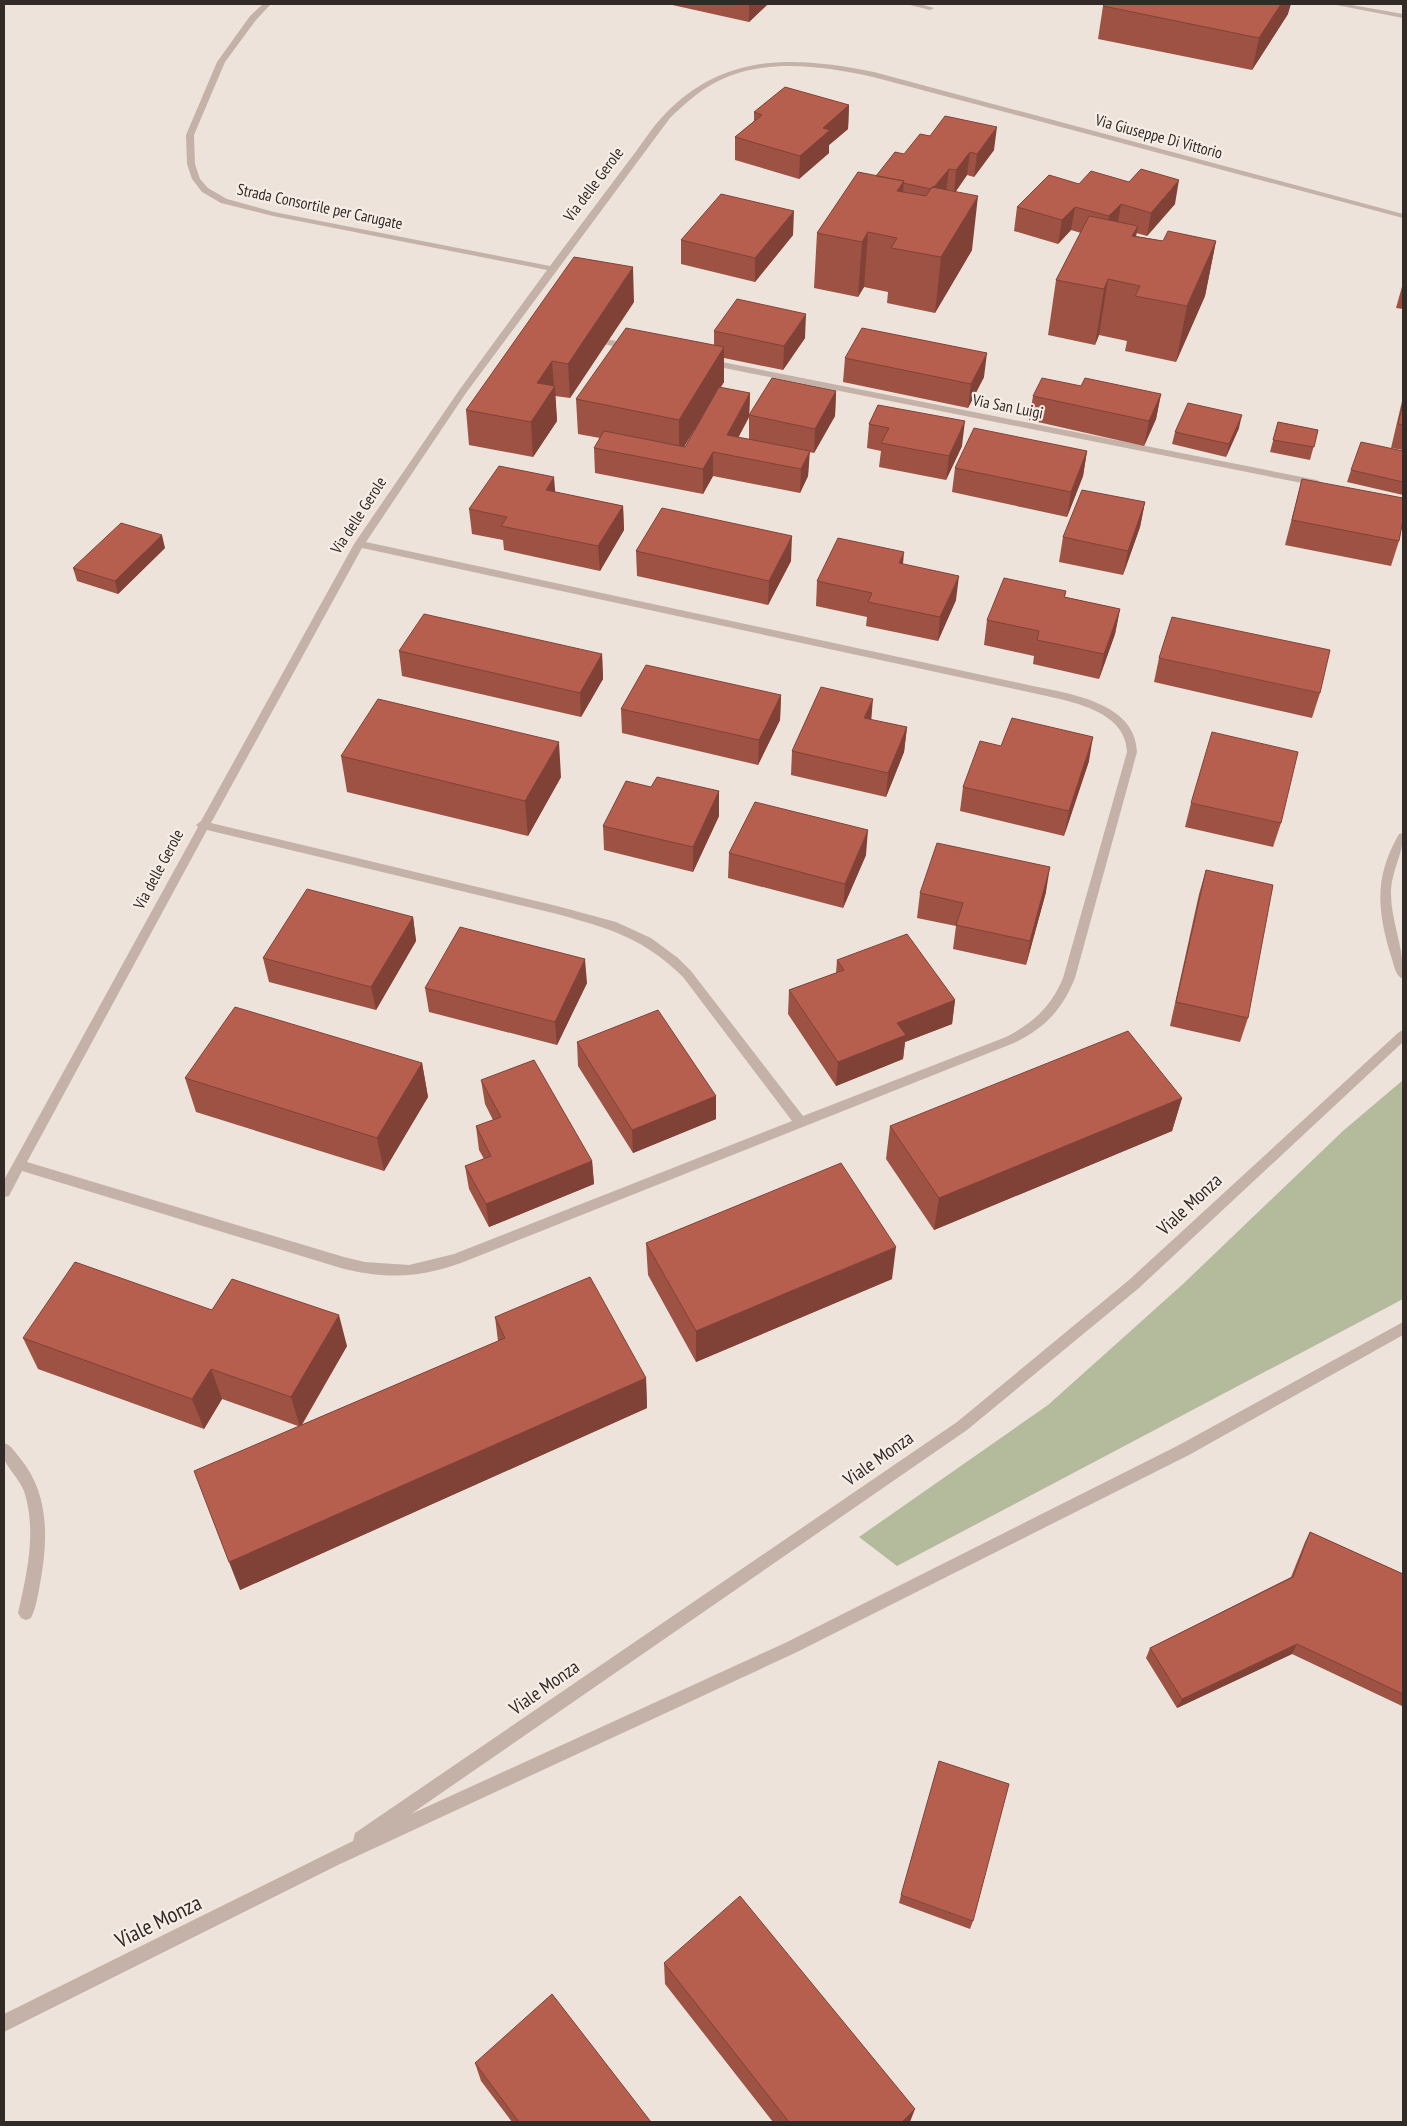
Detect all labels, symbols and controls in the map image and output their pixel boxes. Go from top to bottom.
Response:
street label: Via Giuseppe Di Vittorio [1092,109,1225,163]
street label: Via delle Gerole [558,143,627,226]
street label: Strada Consortile per Carugate [235,179,405,233]
street label: Via San Luigi [970,389,1045,423]
street label: Via delle Gerole [325,473,390,558]
street label: Via delle Gerole [128,826,187,913]
street label: Viale Monza [1151,1168,1226,1241]
street label: Viale Monza [838,1425,918,1491]
street label: Viale Monza [504,1654,584,1720]
street label: Viale Monza [109,1888,206,1954]

